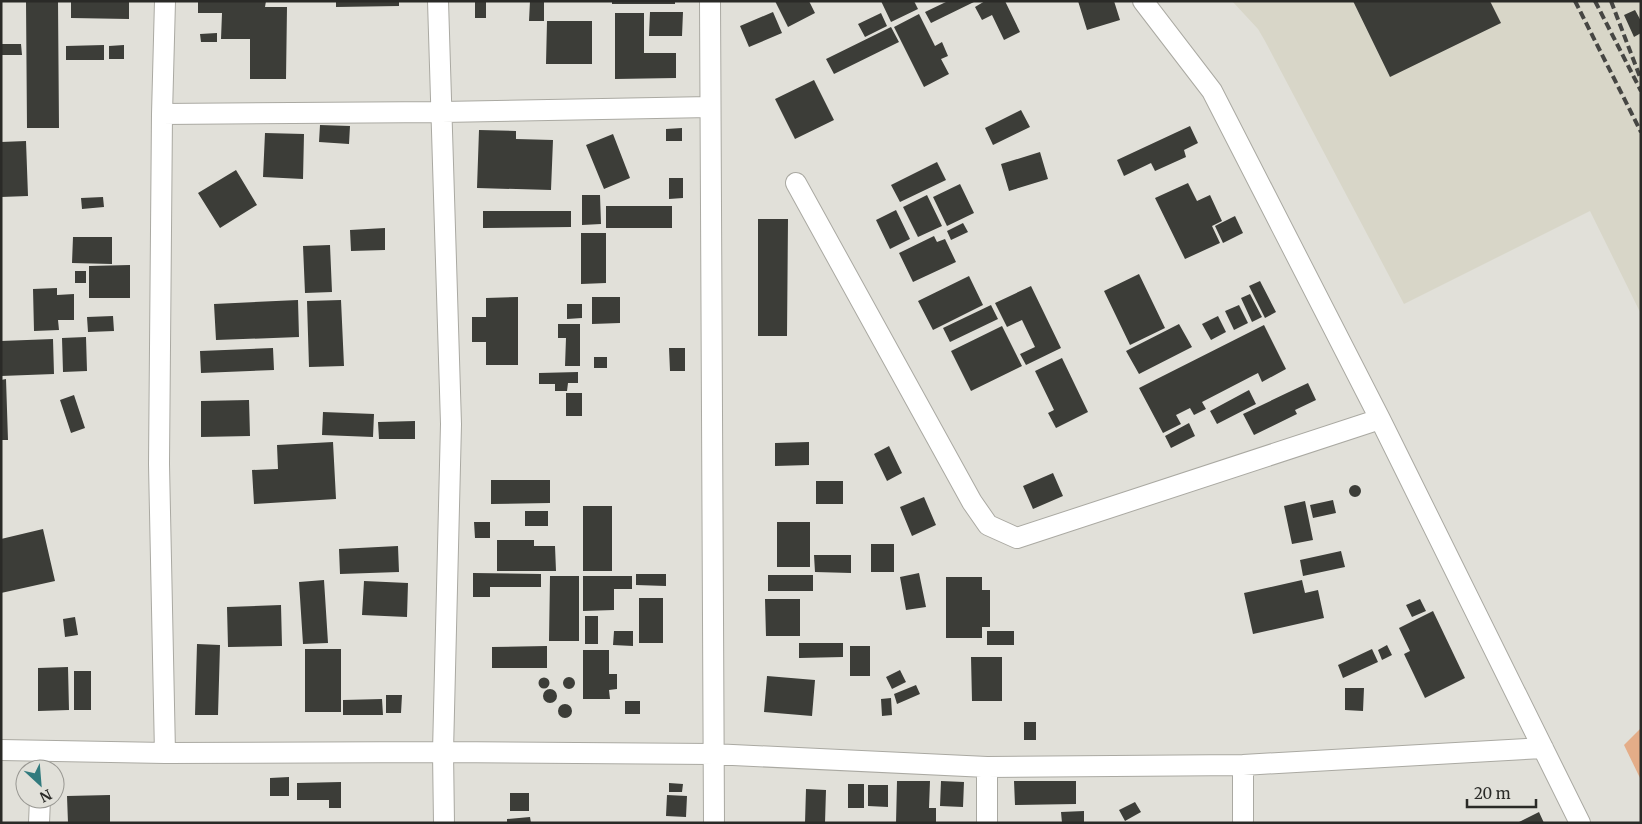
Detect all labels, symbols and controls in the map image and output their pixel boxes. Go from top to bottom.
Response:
north arrow [15,759,65,809]
scale bar [1467,776,1536,808]
text: 20 m [1474,784,1511,803]
text: N [37,785,55,806]

